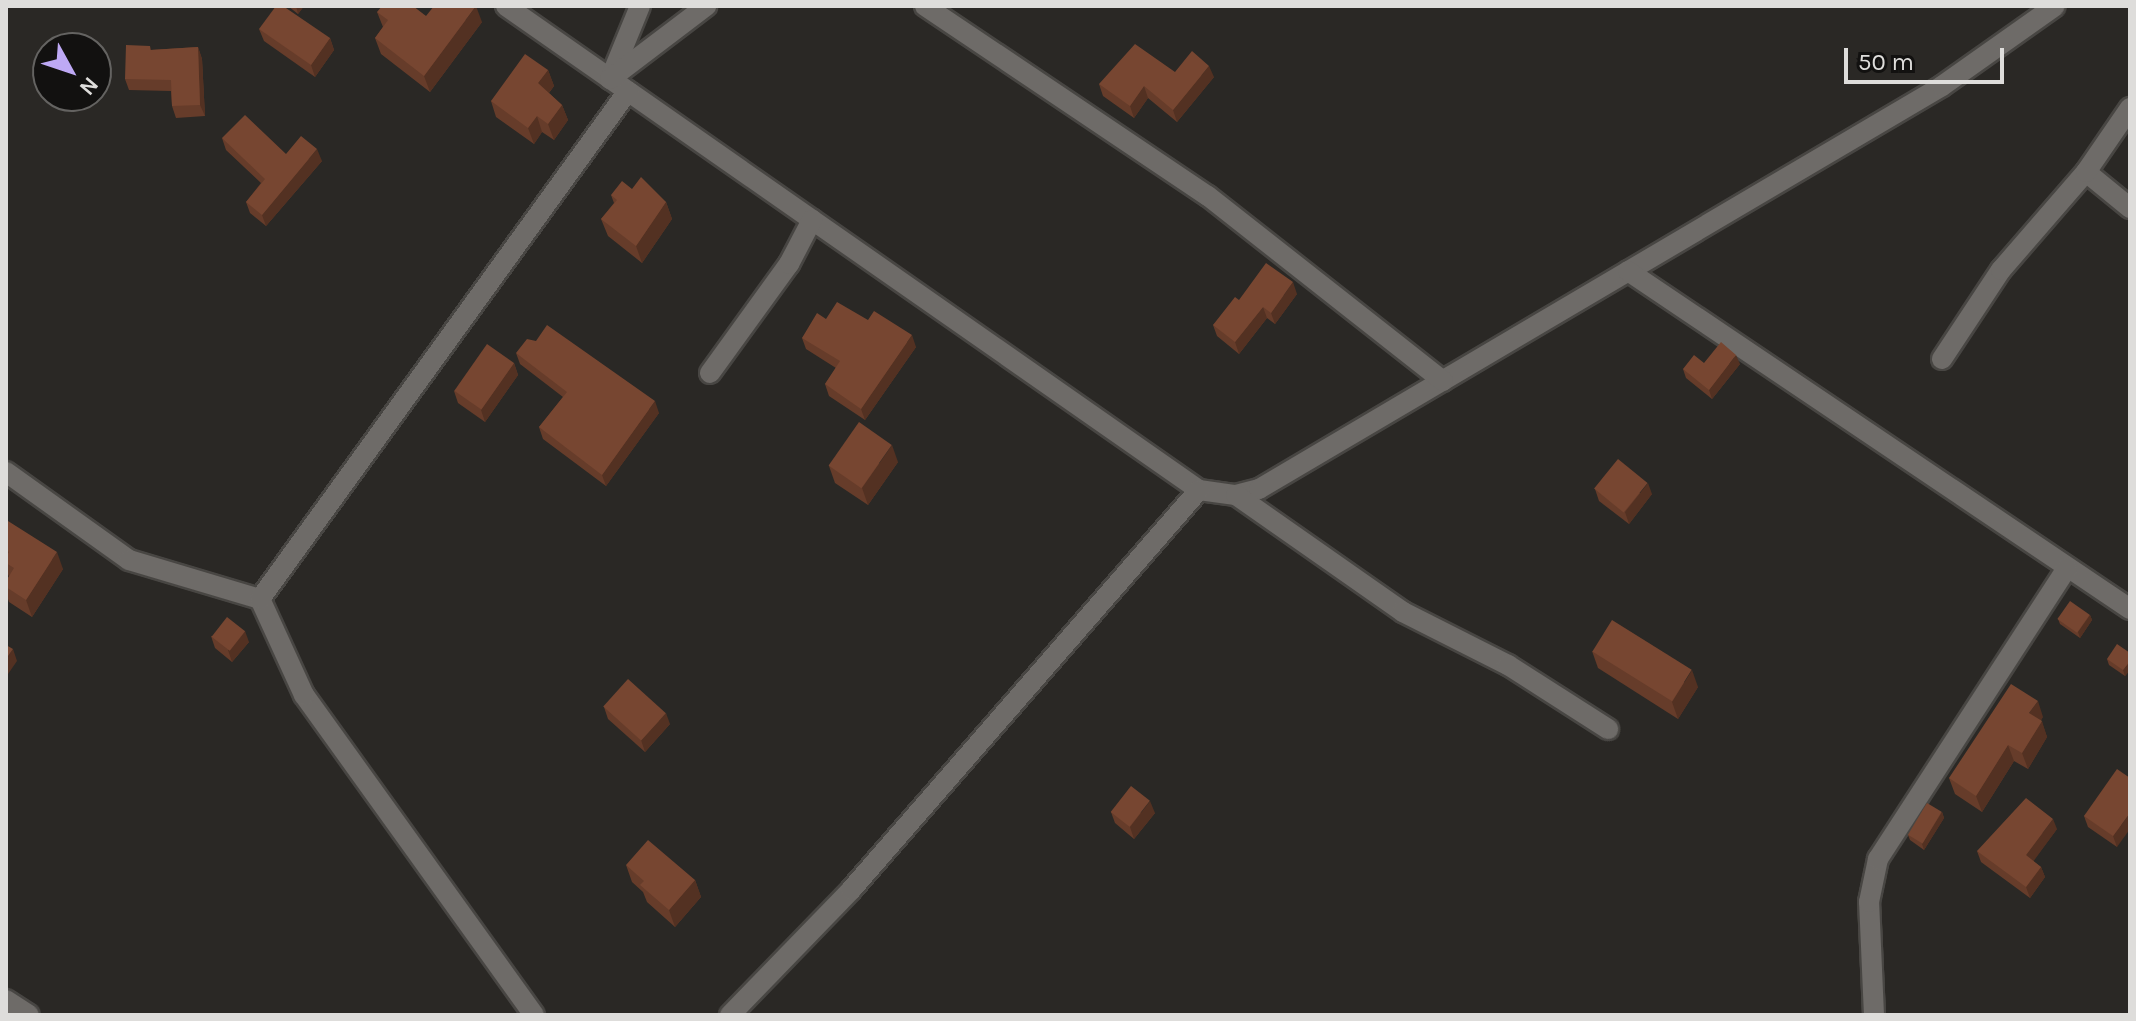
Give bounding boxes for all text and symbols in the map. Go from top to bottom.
north arrow [32,32,112,112]
scale bar [1848,32,2008,82]
text: 50 m [1858,48,1914,76]
text: N [74,72,104,101]

